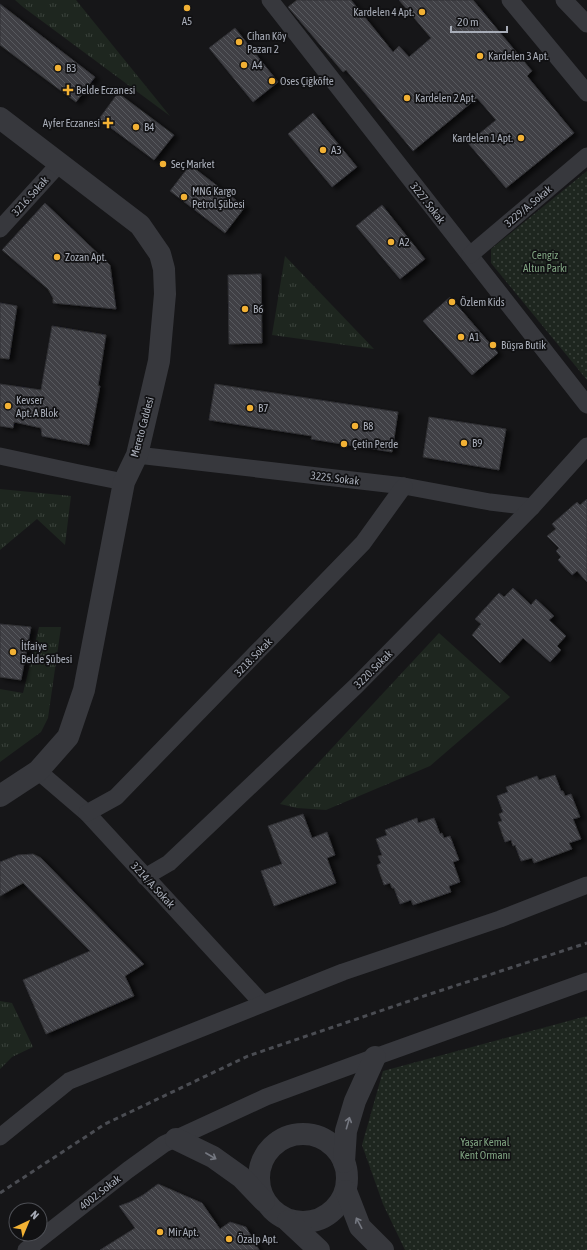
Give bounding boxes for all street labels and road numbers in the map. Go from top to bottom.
street label: 3216. Sokak [9,174,51,218]
street label: 3227. Sokak [408,180,448,226]
street label: 3229/A. Sokak [502,183,554,229]
street label: Mereto Caddesi [128,395,156,459]
street label: 3225. Sokak [310,469,360,487]
street label: 3218. Sokak [232,635,274,679]
street label: 3220. Sokak [352,647,395,690]
street label: 3214/A. Sokak [129,860,177,910]
street label: 4002. Sokak [77,1172,123,1212]

